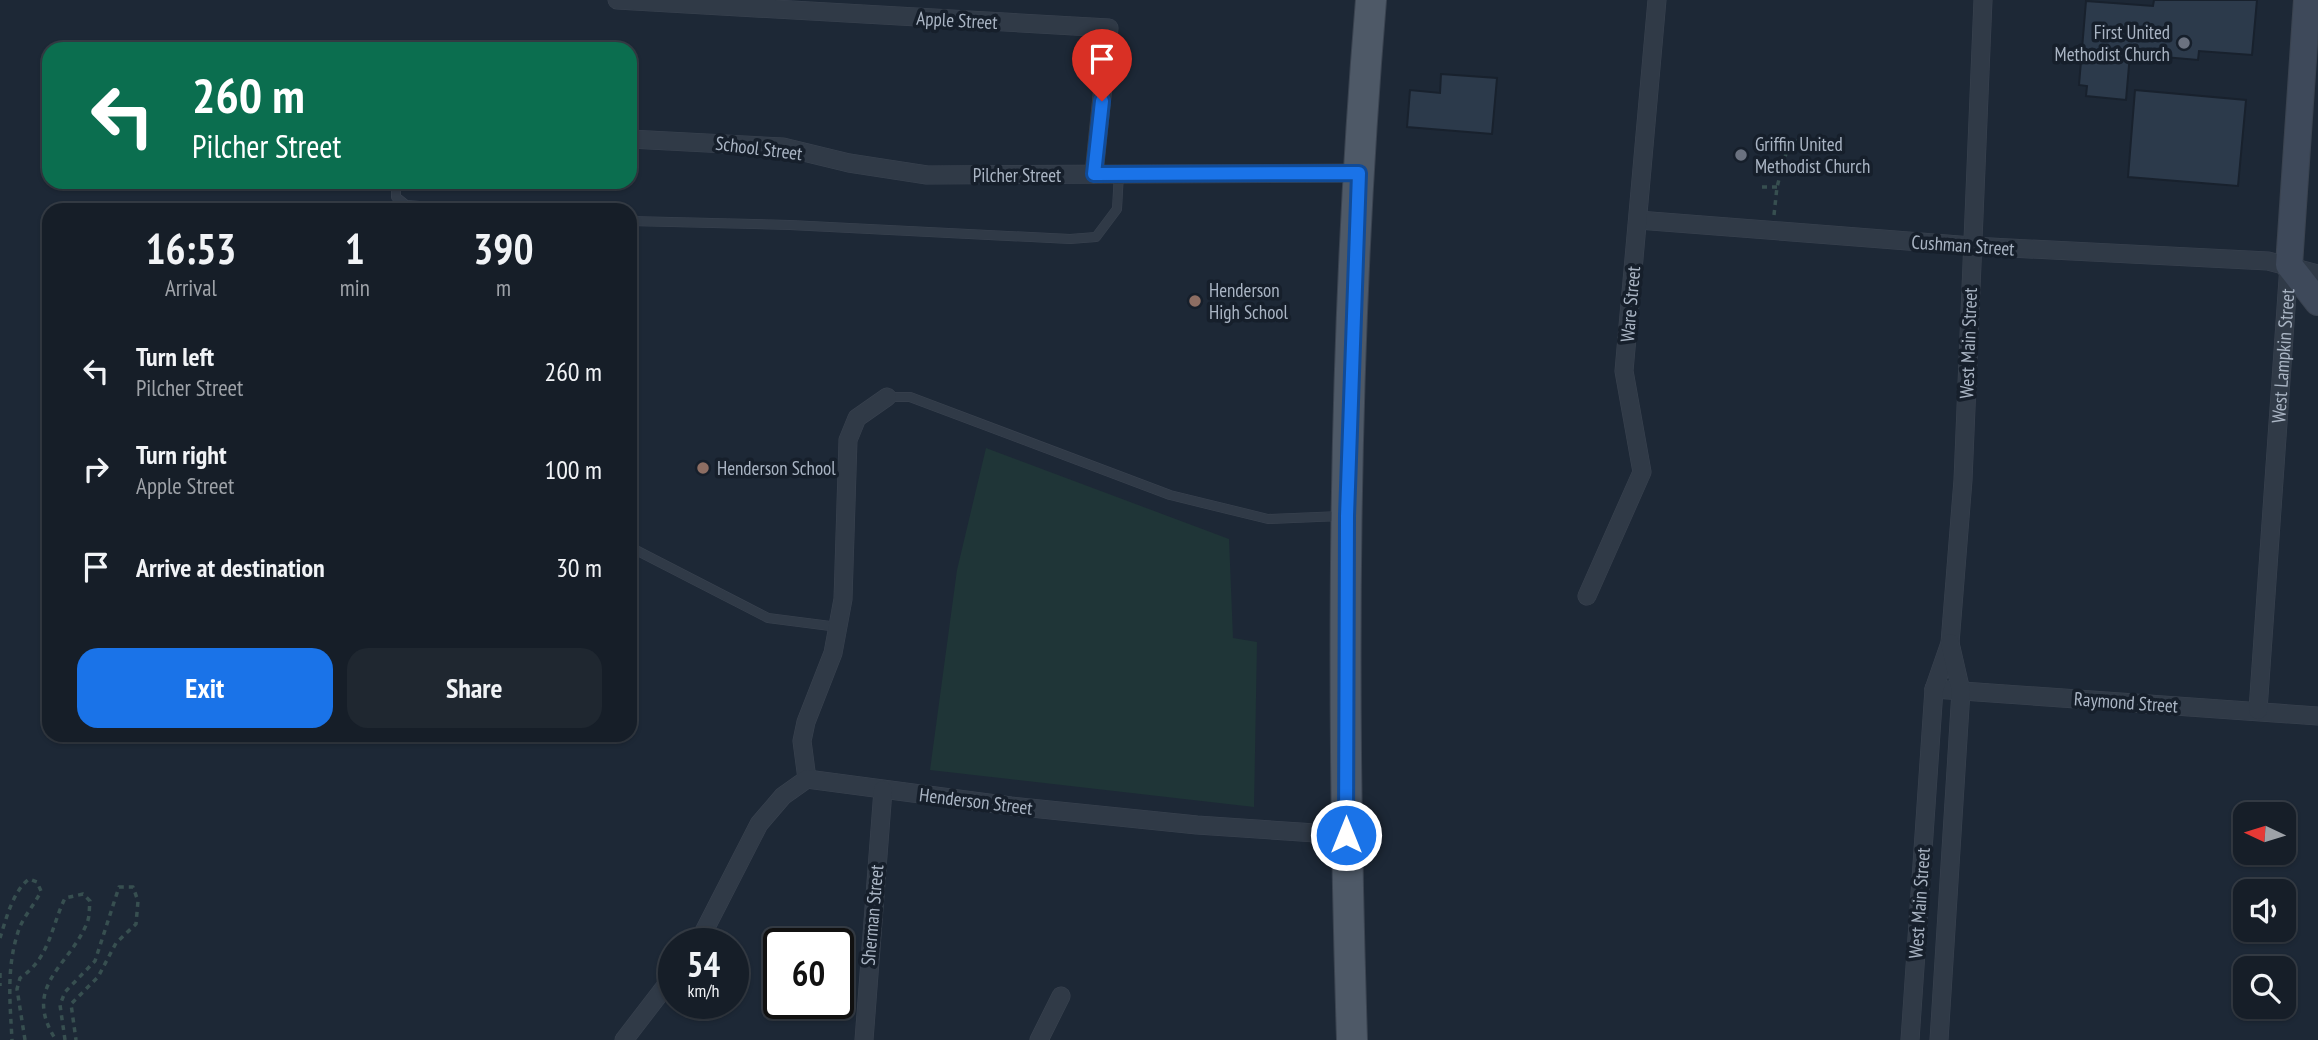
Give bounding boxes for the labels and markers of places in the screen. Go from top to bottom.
place label: First United Methodist Church [2055,20,2170,66]
pin [1072,29,1132,101]
marker: First United Methodist Church [2176,35,2192,51]
place label: Griffin United Methodist Church [1755,132,1870,178]
marker: Griffin United Methodist Church [1733,147,1749,163]
place label: Henderson High School [1209,278,1289,324]
marker: Henderson High School [1187,293,1203,309]
place label: Henderson School [717,456,836,480]
marker: Henderson School [695,460,711,476]

